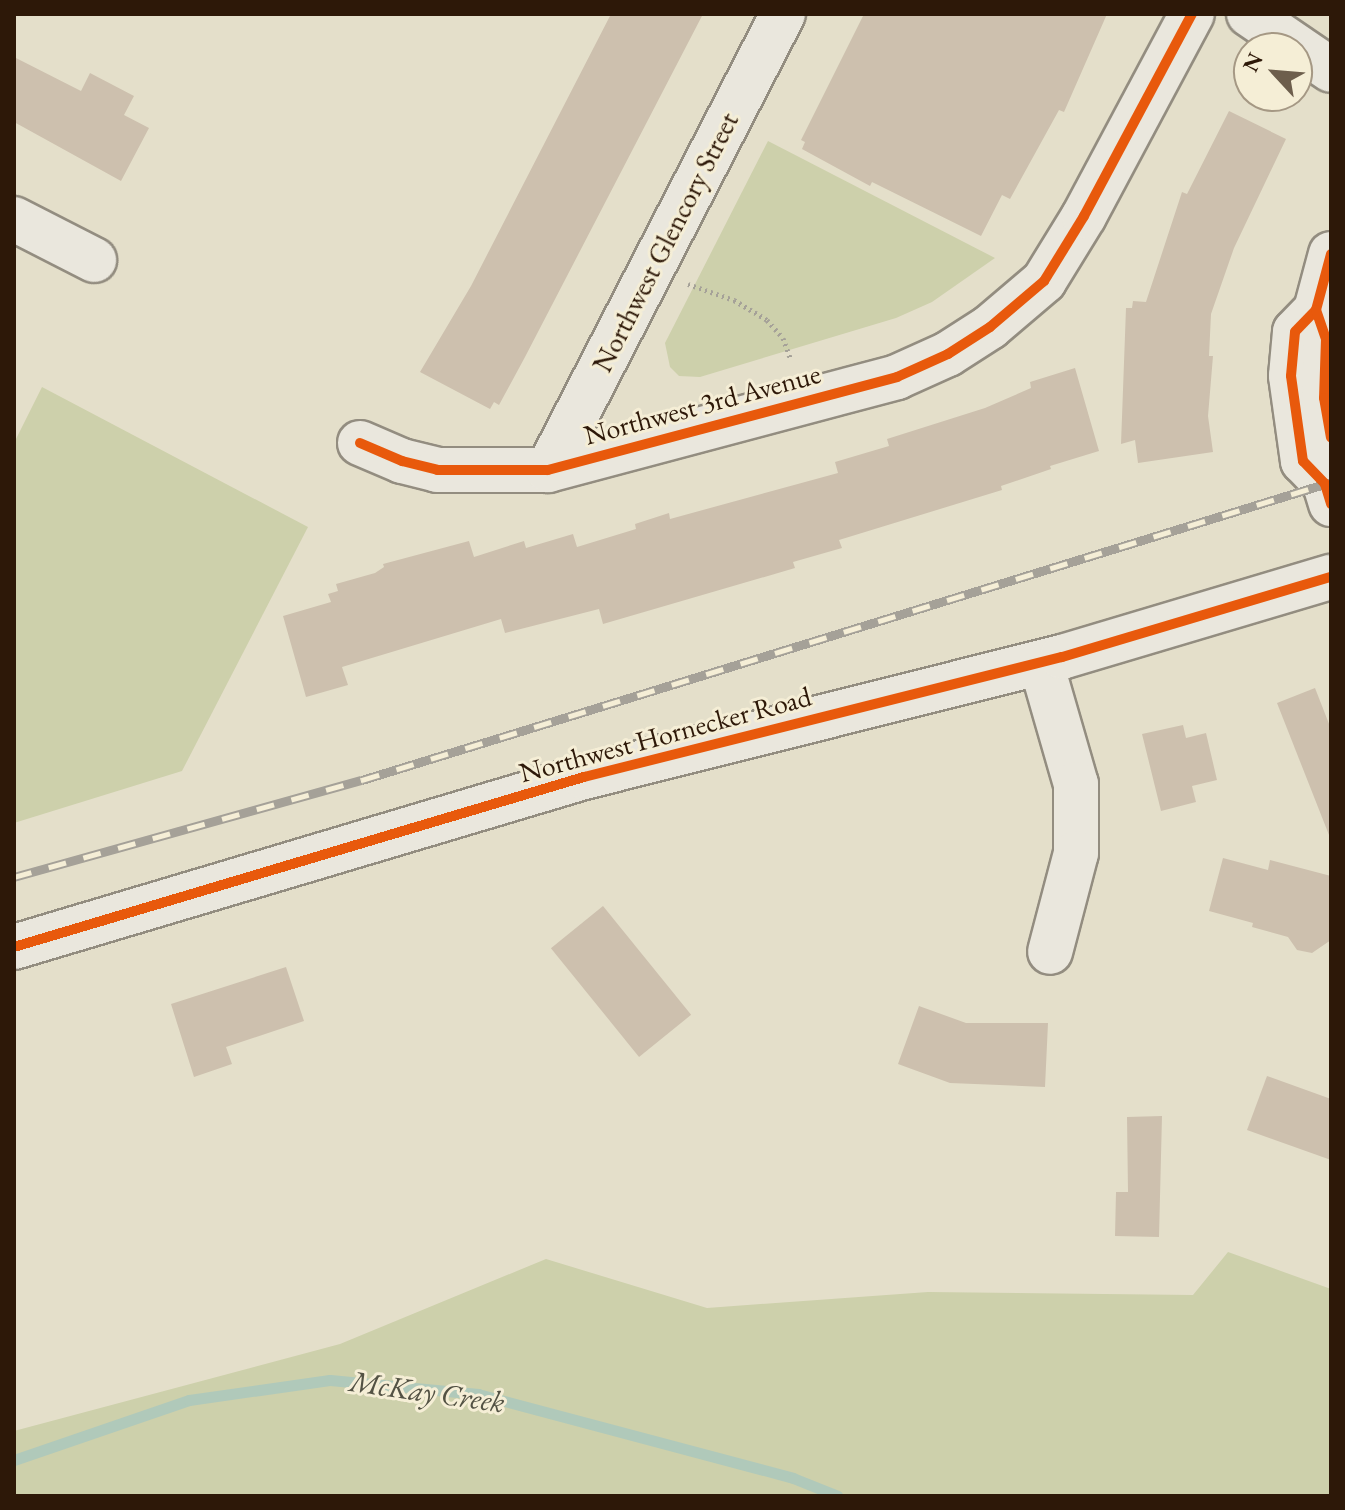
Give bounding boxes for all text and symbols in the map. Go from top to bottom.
north arrow [1233,32,1313,112]
text: N [1236,48,1270,76]
street label: Northwest Glencory Street [585,107,745,377]
street label: Northwest 3rd Avenue [580,356,824,452]
street label: Northwest Hornecker Road [515,679,815,789]
water label: McKay Creek [347,1363,507,1421]

